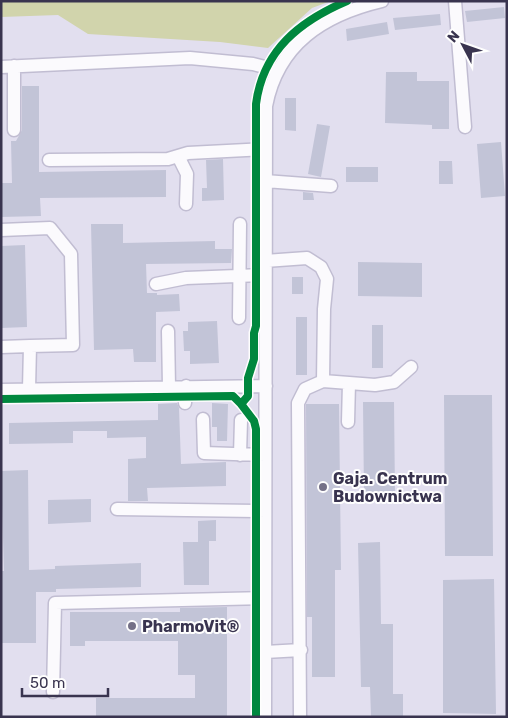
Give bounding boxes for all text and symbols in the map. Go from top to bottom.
north arrow [438,20,488,70]
text: N [444,27,463,46]
place label: Gaja. Centrum Budownictwa [333,469,447,506]
marker: Gaja. Centrum Budownictwa [317,481,329,493]
place label: PharmoVit® [142,617,239,636]
marker: PharmoVit® [126,620,138,632]
scale bar [22,666,109,698]
text: 50 m [30,674,65,692]

